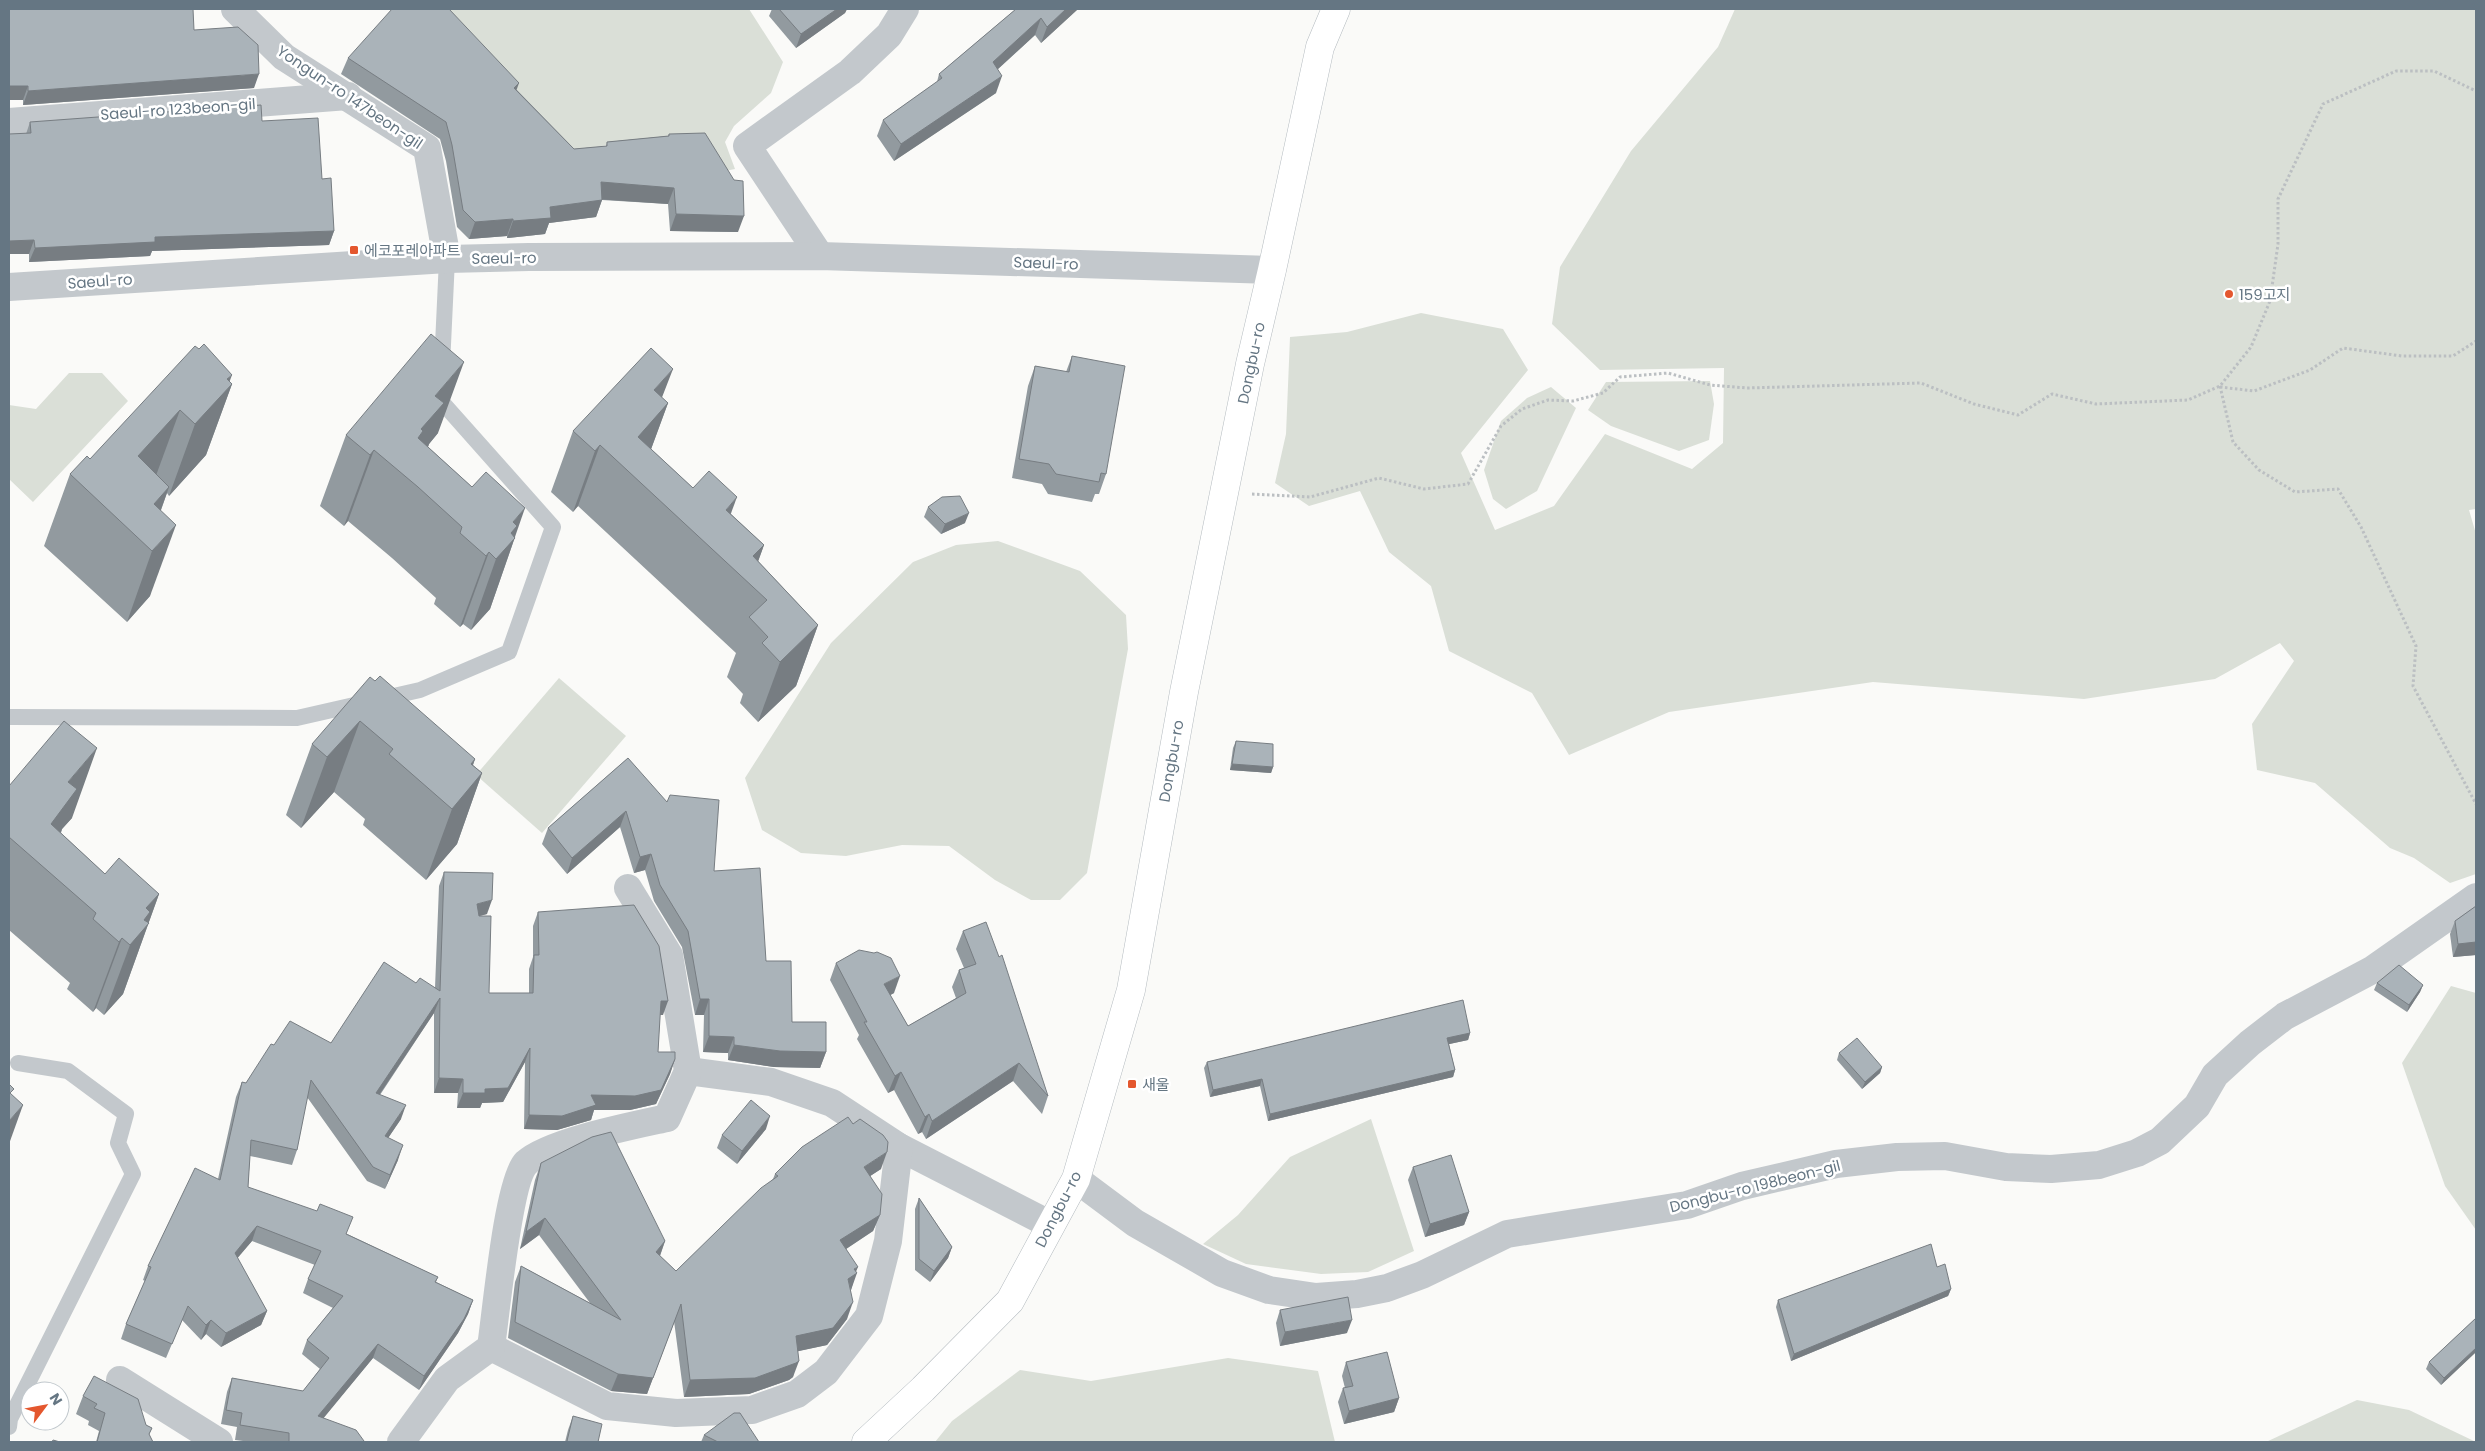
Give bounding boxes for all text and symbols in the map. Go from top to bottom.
street label: Yongun-ro 147beon-gil [273,40,427,154]
street label: Saeul-ro 123beon-gil [100,93,256,125]
place label: 에코포레아파트 [364,240,461,261]
marker: 에코포레아파트 [348,244,360,256]
street label: Saeul-ro [471,247,537,269]
street label: Saeul-ro [1013,251,1079,275]
street label: Saeul-ro [67,268,133,294]
place label: 159고지 [2239,284,2290,305]
marker: 159고지 [2223,288,2235,300]
street label: Dongbu-ro [1232,320,1270,406]
street label: Dongbu-ro [1153,718,1189,804]
place label: 새울 [1142,1074,1170,1095]
marker: 새울 [1126,1078,1138,1090]
street label: Dongbu-ro 198beon-gil [1667,1155,1843,1217]
street label: Dongbu-ro [1030,1167,1086,1251]
north arrow [20,1381,70,1431]
text: N [45,1389,67,1409]

